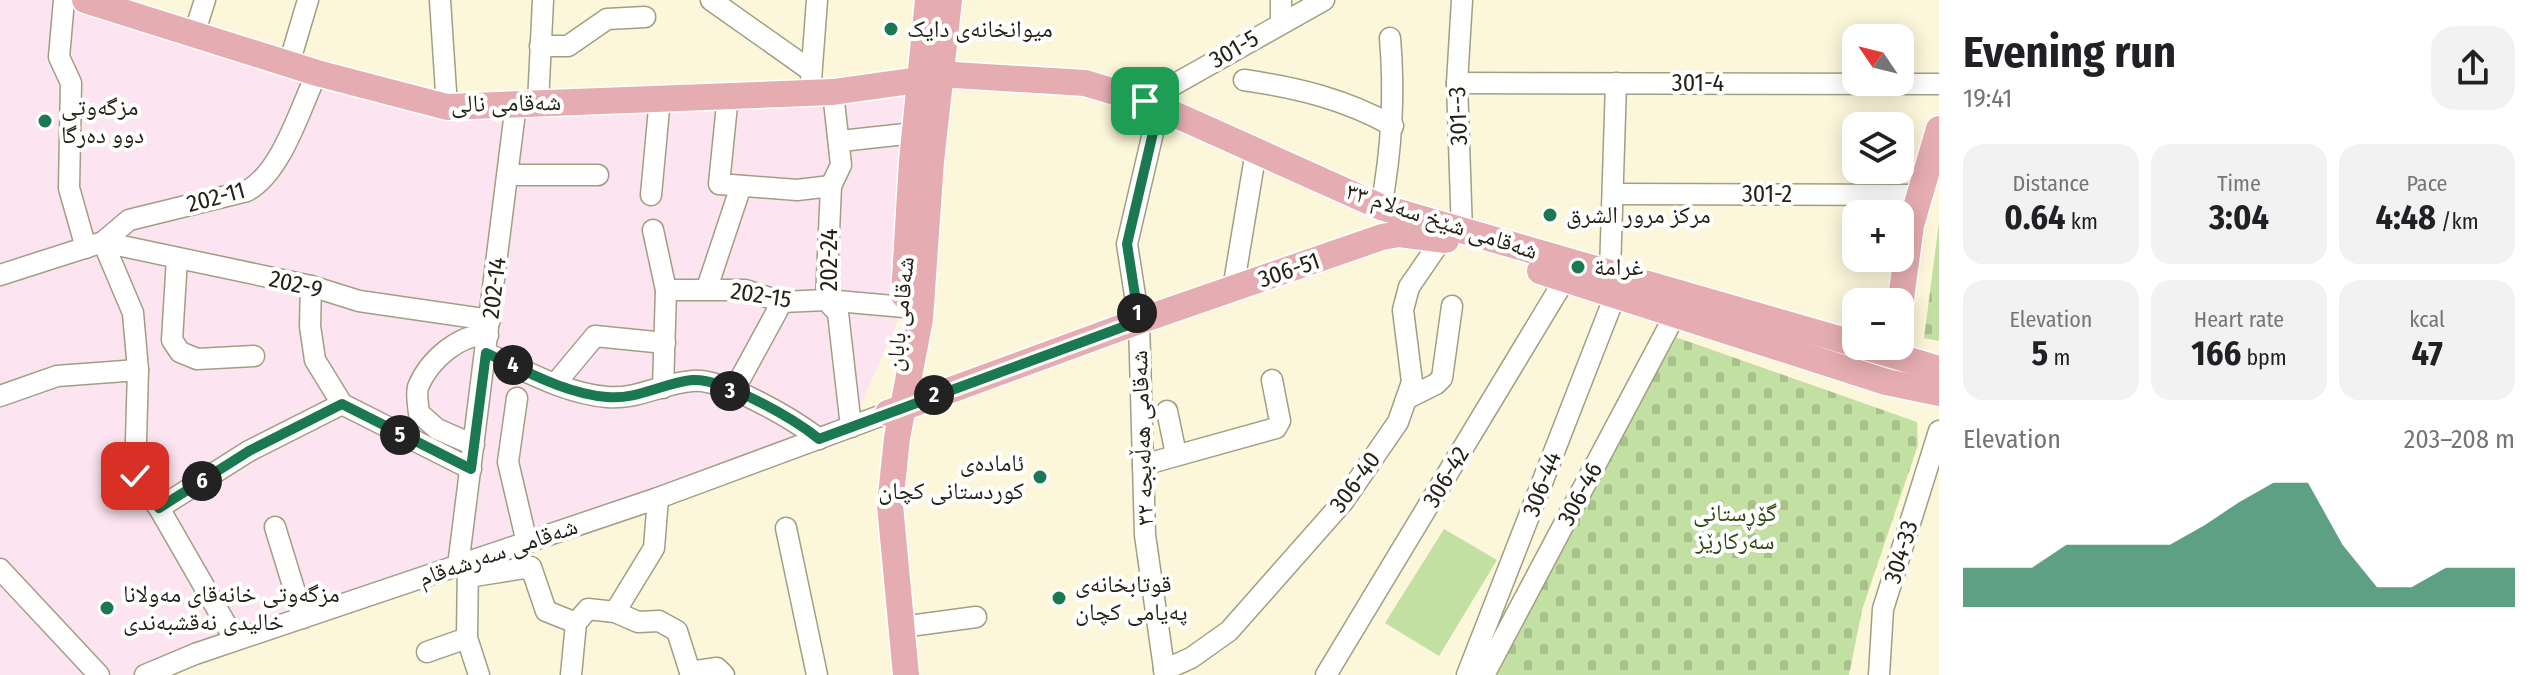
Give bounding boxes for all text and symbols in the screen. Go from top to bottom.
place label: میوانخانەی دایک [907,15,1053,43]
marker: میوانخانەی دایک [882,20,900,38]
street label: 301-5 [1205,24,1263,74]
north arrow [1842,24,1914,96]
map controls [1842,24,1914,360]
text: Evening run [1963,26,2176,79]
button: share [2431,26,2515,110]
pin [1111,67,1179,135]
street label: 301-4 [1672,69,1724,97]
icon: arrive [1123,79,1167,123]
text: 19:41 [1963,83,2012,114]
street label: 301--3 [1443,86,1473,146]
street label: شەقامی نالی [451,88,561,118]
place label: مزگەوتی دوو دەرگا [61,93,144,149]
marker: مزگەوتی دوو دەرگا [36,112,54,130]
button: layers [1842,112,1914,184]
text: Distance [2012,170,2090,197]
text: Time [2217,170,2261,197]
text: Pace [2406,170,2448,197]
street label: 202-11 [184,176,248,218]
street label: شەقامی شێخ سەلام ٣٣ [1342,177,1541,267]
street label: 301-2 [1742,180,1792,208]
text: 0.64 [2004,197,2065,238]
text: 3:04 [2209,197,2269,238]
text: 4:48 [2375,197,2436,238]
button: + [1842,200,1914,272]
place label: مرکز مرور الشرق [1566,201,1711,229]
marker: مرکز مرور الشرق [1541,206,1559,224]
text: km [2065,208,2098,235]
text: /km [2436,208,2479,235]
street label: 202-24 [815,229,843,291]
street label: 306-51 [1255,246,1323,294]
place label: غرامة [1594,253,1643,281]
street label: شەقامی بابان [880,255,920,373]
street label: 202-14 [476,256,512,320]
marker: غرامة [1569,258,1587,276]
street label: 202-9 [267,264,325,304]
street label: 202-15 [729,276,793,314]
button: − [1842,288,1914,360]
pin: 1 [1117,293,1157,333]
text: 1 [1132,299,1142,326]
text: Elevation [2010,306,2092,333]
text: Heart rate [2194,306,2284,333]
text: kcal [2409,306,2445,333]
text: 5 [2032,333,2048,374]
text: 166 [2191,333,2241,374]
text: 47 [2411,333,2443,374]
text: m [2048,344,2070,371]
text: bpm [2241,344,2287,371]
pin: 4 [493,345,533,385]
street label: شەقامی هەڵەبجە ٣٢ [1125,350,1159,526]
text: 4 [507,351,519,378]
pin: 3 [710,371,750,411]
pin: 2 [914,375,954,415]
text: 3 [725,377,735,404]
text: 2 [929,381,939,408]
pin: 5 [380,415,420,455]
text: 5 [395,421,405,448]
text: Elevation [1963,424,2061,455]
text: 203–208 m [2404,424,2515,455]
pin [101,442,169,510]
street label: 306-42 [1417,442,1475,512]
street label: 306-40 [1324,446,1386,518]
street label: 306-44 [1517,448,1567,520]
place label: ئامادەی کوردستانی کچان [878,449,1024,505]
icon: check [113,454,157,498]
street label: 306-46 [1552,458,1608,530]
pin: 6 [182,461,222,501]
text: 6 [196,467,208,494]
marker: ئامادەی کوردستانی کچان [1031,468,1049,486]
park label: گۆڕستانی سەرکارێز [1693,499,1777,555]
street label: شەقامی سەرشەقام [415,512,582,594]
street label: 304-33 [1878,517,1924,587]
place label: قوتابخانەی پەیامی کچان [1075,570,1188,626]
place label: مزگەوتی خانەقای مەولانا خالیدی نەقشبەندی [123,580,340,636]
marker: قوتابخانەی پەیامی کچان [1050,589,1068,607]
marker: مزگەوتی خانەقای مەولانا خالیدی نەقشبەندی [98,599,116,617]

